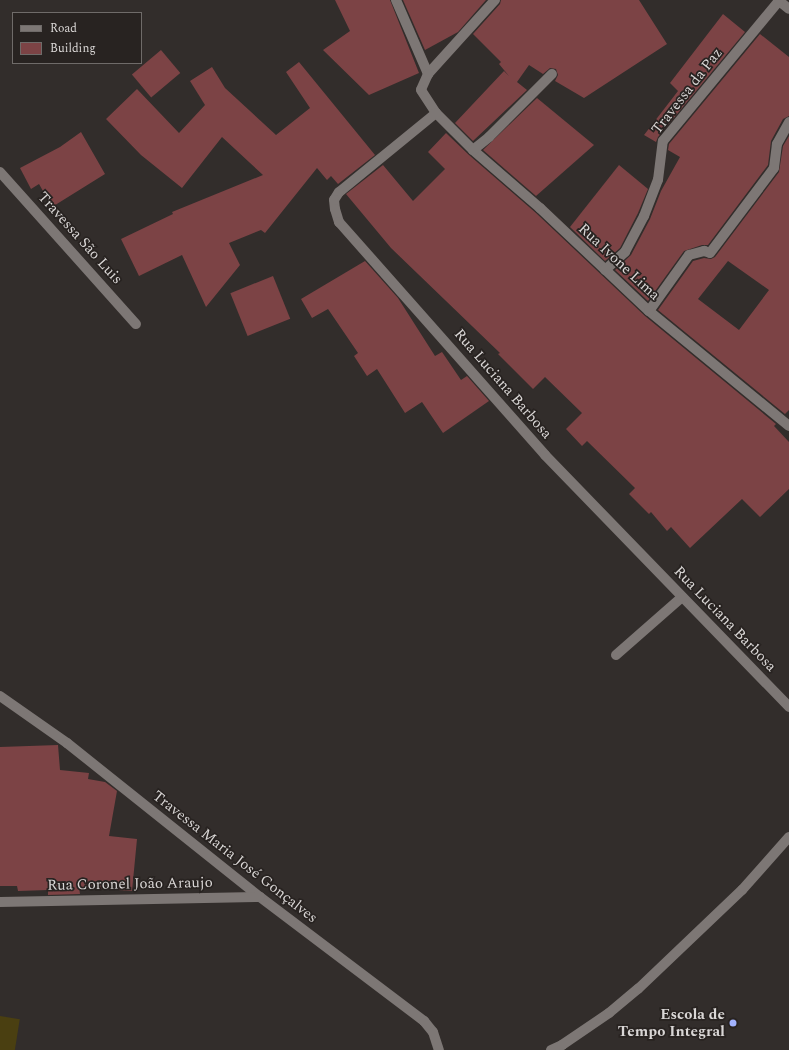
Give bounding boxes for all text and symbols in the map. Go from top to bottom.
legend [12,12,142,64]
text: Road [50,19,77,38]
text: Building [50,39,96,58]
street label: Travessa da Paz [648,44,726,138]
street label: Travessa São Luis [34,188,126,288]
street label: Rua Ivone Lima [575,220,663,304]
street label: Rua Luciana Barbosa [450,325,556,443]
street label: Rua Luciana Barbosa [670,562,780,676]
street label: Travessa Maria José Gonçalves [149,787,321,927]
street label: Rua Coronel João Araujo [47,874,213,894]
place label: Escola de Tempo Integral [618,1005,725,1040]
marker: Escola de Tempo Integral [728,1018,738,1028]

